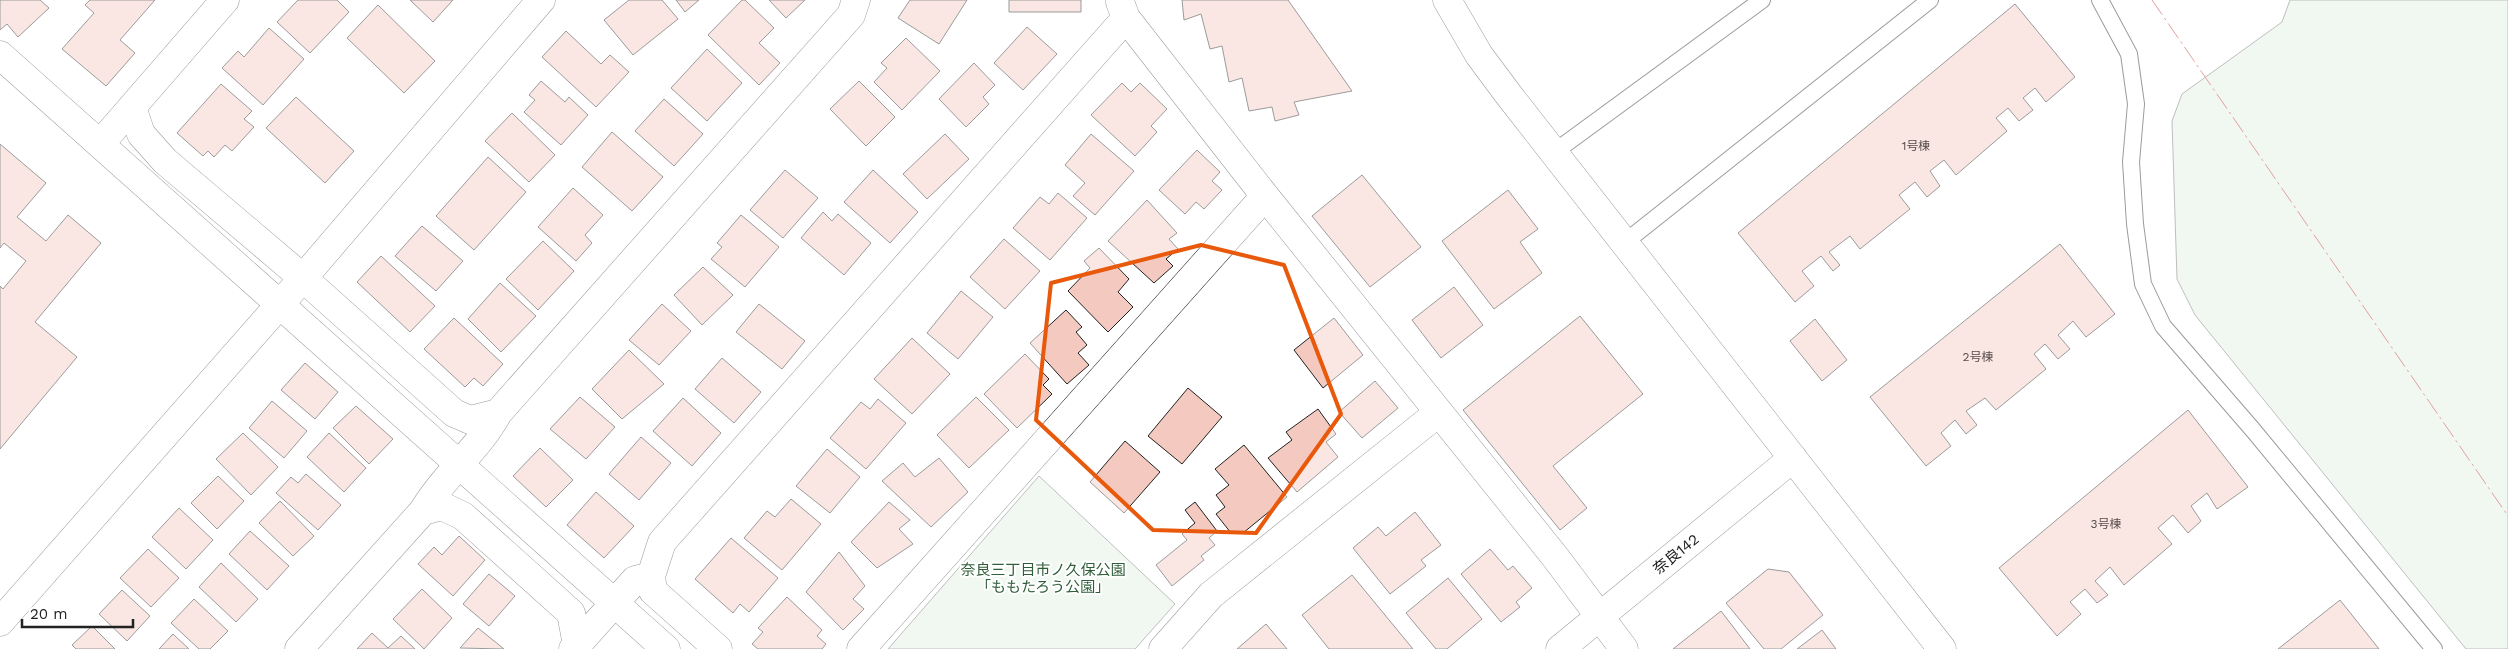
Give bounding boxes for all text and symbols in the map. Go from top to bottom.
house number: 1号棟 [1902,139,1930,153]
house number: 2号棟 [1963,350,1994,364]
house number: 3号棟 [2091,517,2122,531]
street label: 奈良142 [1649,530,1703,578]
park label: 奈良三丁目市ノ久保公園 「ももたろう公園」 [960,561,1126,596]
scale bar [22,596,134,628]
text: 20 m [30,605,68,623]

